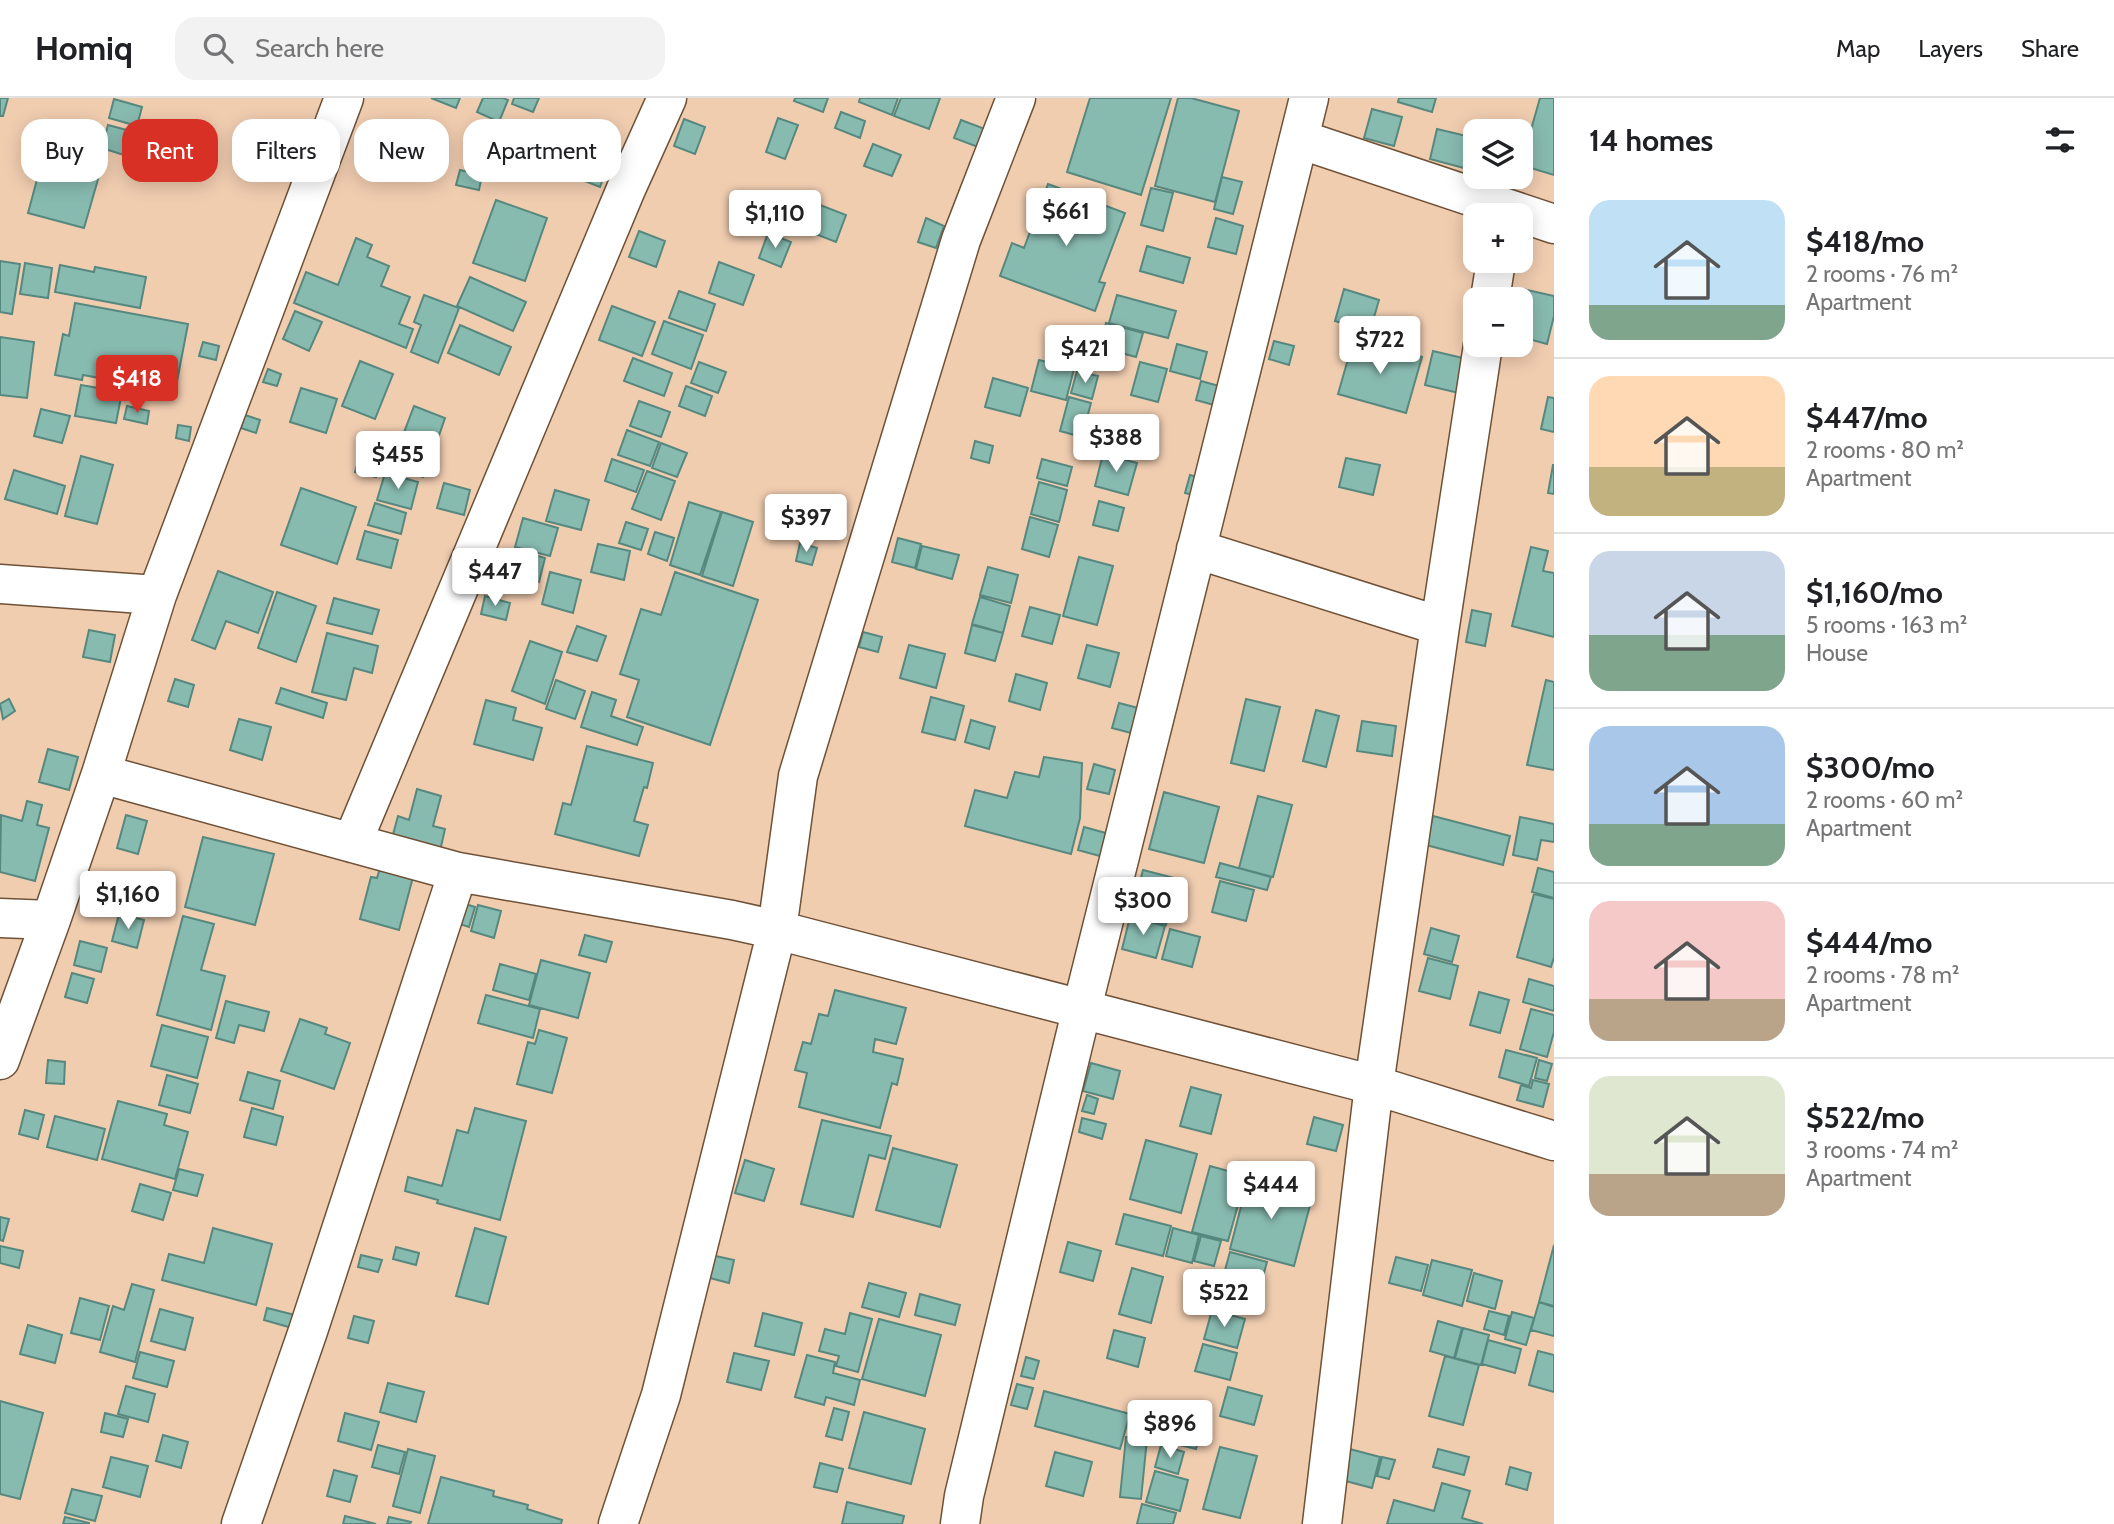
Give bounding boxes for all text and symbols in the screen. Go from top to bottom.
search box [175,17,665,80]
text: Homiq [35,28,133,68]
icon: search [199,29,237,67]
text: Search here [255,32,384,64]
text: Map [1836,34,1880,63]
text: Layers [1918,34,1983,63]
text: Share [2021,34,2079,63]
chip: Buy [21,119,108,182]
chip: Rent [122,119,218,182]
chip: Filters [232,119,340,182]
chip: New [354,119,449,182]
chip: Apartment [463,119,621,182]
map controls [1463,119,1533,357]
button: layers [1463,119,1533,189]
icon: filters [2041,121,2079,159]
text: 14 homes [1589,122,1713,159]
pin: $661 [1025,188,1107,248]
pin: $1,110 [718,190,832,250]
text: $661 [1042,197,1090,225]
text: $1,110 [745,199,805,227]
button: + [1463,203,1533,273]
text: $418/mo [1806,223,1924,260]
icon: home [1645,228,1729,312]
text: 2 rooms · 76 m² [1806,260,1958,288]
button: − [1463,287,1533,357]
text: Apartment [1806,288,1911,316]
pin: $722 [1339,316,1421,376]
text: $722 [1355,325,1405,353]
pin: $421 [1044,326,1126,385]
text: $421 [1061,334,1109,362]
pin: $418 [96,356,178,415]
text: $418 [112,364,162,392]
text: $447/mo [1806,399,1928,436]
icon: home [1645,404,1729,488]
pin: $388 [1075,414,1157,474]
text: $388 [1089,423,1143,451]
pin: $455 [357,432,439,491]
text: 2 rooms · 80 m² [1806,436,1964,464]
text: $455 [372,440,424,468]
text: Apartment [1806,464,1911,492]
pin: $397 [765,494,847,554]
text: $397 [781,503,831,531]
pin: $447 [454,548,536,608]
text: $447 [468,557,522,585]
text: $1,160/mo [1806,574,1943,611]
icon: home [1645,579,1729,663]
text: 5 rooms · 163 m² [1806,611,1967,639]
text: House [1806,639,1868,667]
text: $300/mo [1806,749,1935,786]
icon: home [1645,754,1729,838]
text: 2 rooms · 60 m² [1806,786,1963,814]
text: Apartment [1806,814,1911,842]
pin: $1,160 [71,872,185,931]
pin: $300 [1102,878,1184,937]
text: $1,160 [96,880,160,908]
text: $300 [1114,886,1172,914]
text: $444/mo [1806,924,1932,961]
icon: home [1645,929,1729,1013]
text: 2 rooms · 78 m² [1806,961,1960,989]
text: Apartment [1806,989,1911,1017]
text: $522/mo [1806,1099,1924,1136]
icon: home [1645,1104,1729,1188]
text: 3 rooms · 74 m² [1806,1136,1958,1164]
pin: $444 [1230,1162,1312,1221]
text: Apartment [1806,1164,1911,1192]
text: $444 [1243,1170,1299,1198]
pin: $522 [1183,1270,1265,1329]
text: $522 [1199,1278,1249,1306]
pin: $896 [1129,1400,1211,1460]
text: $896 [1143,1409,1197,1437]

